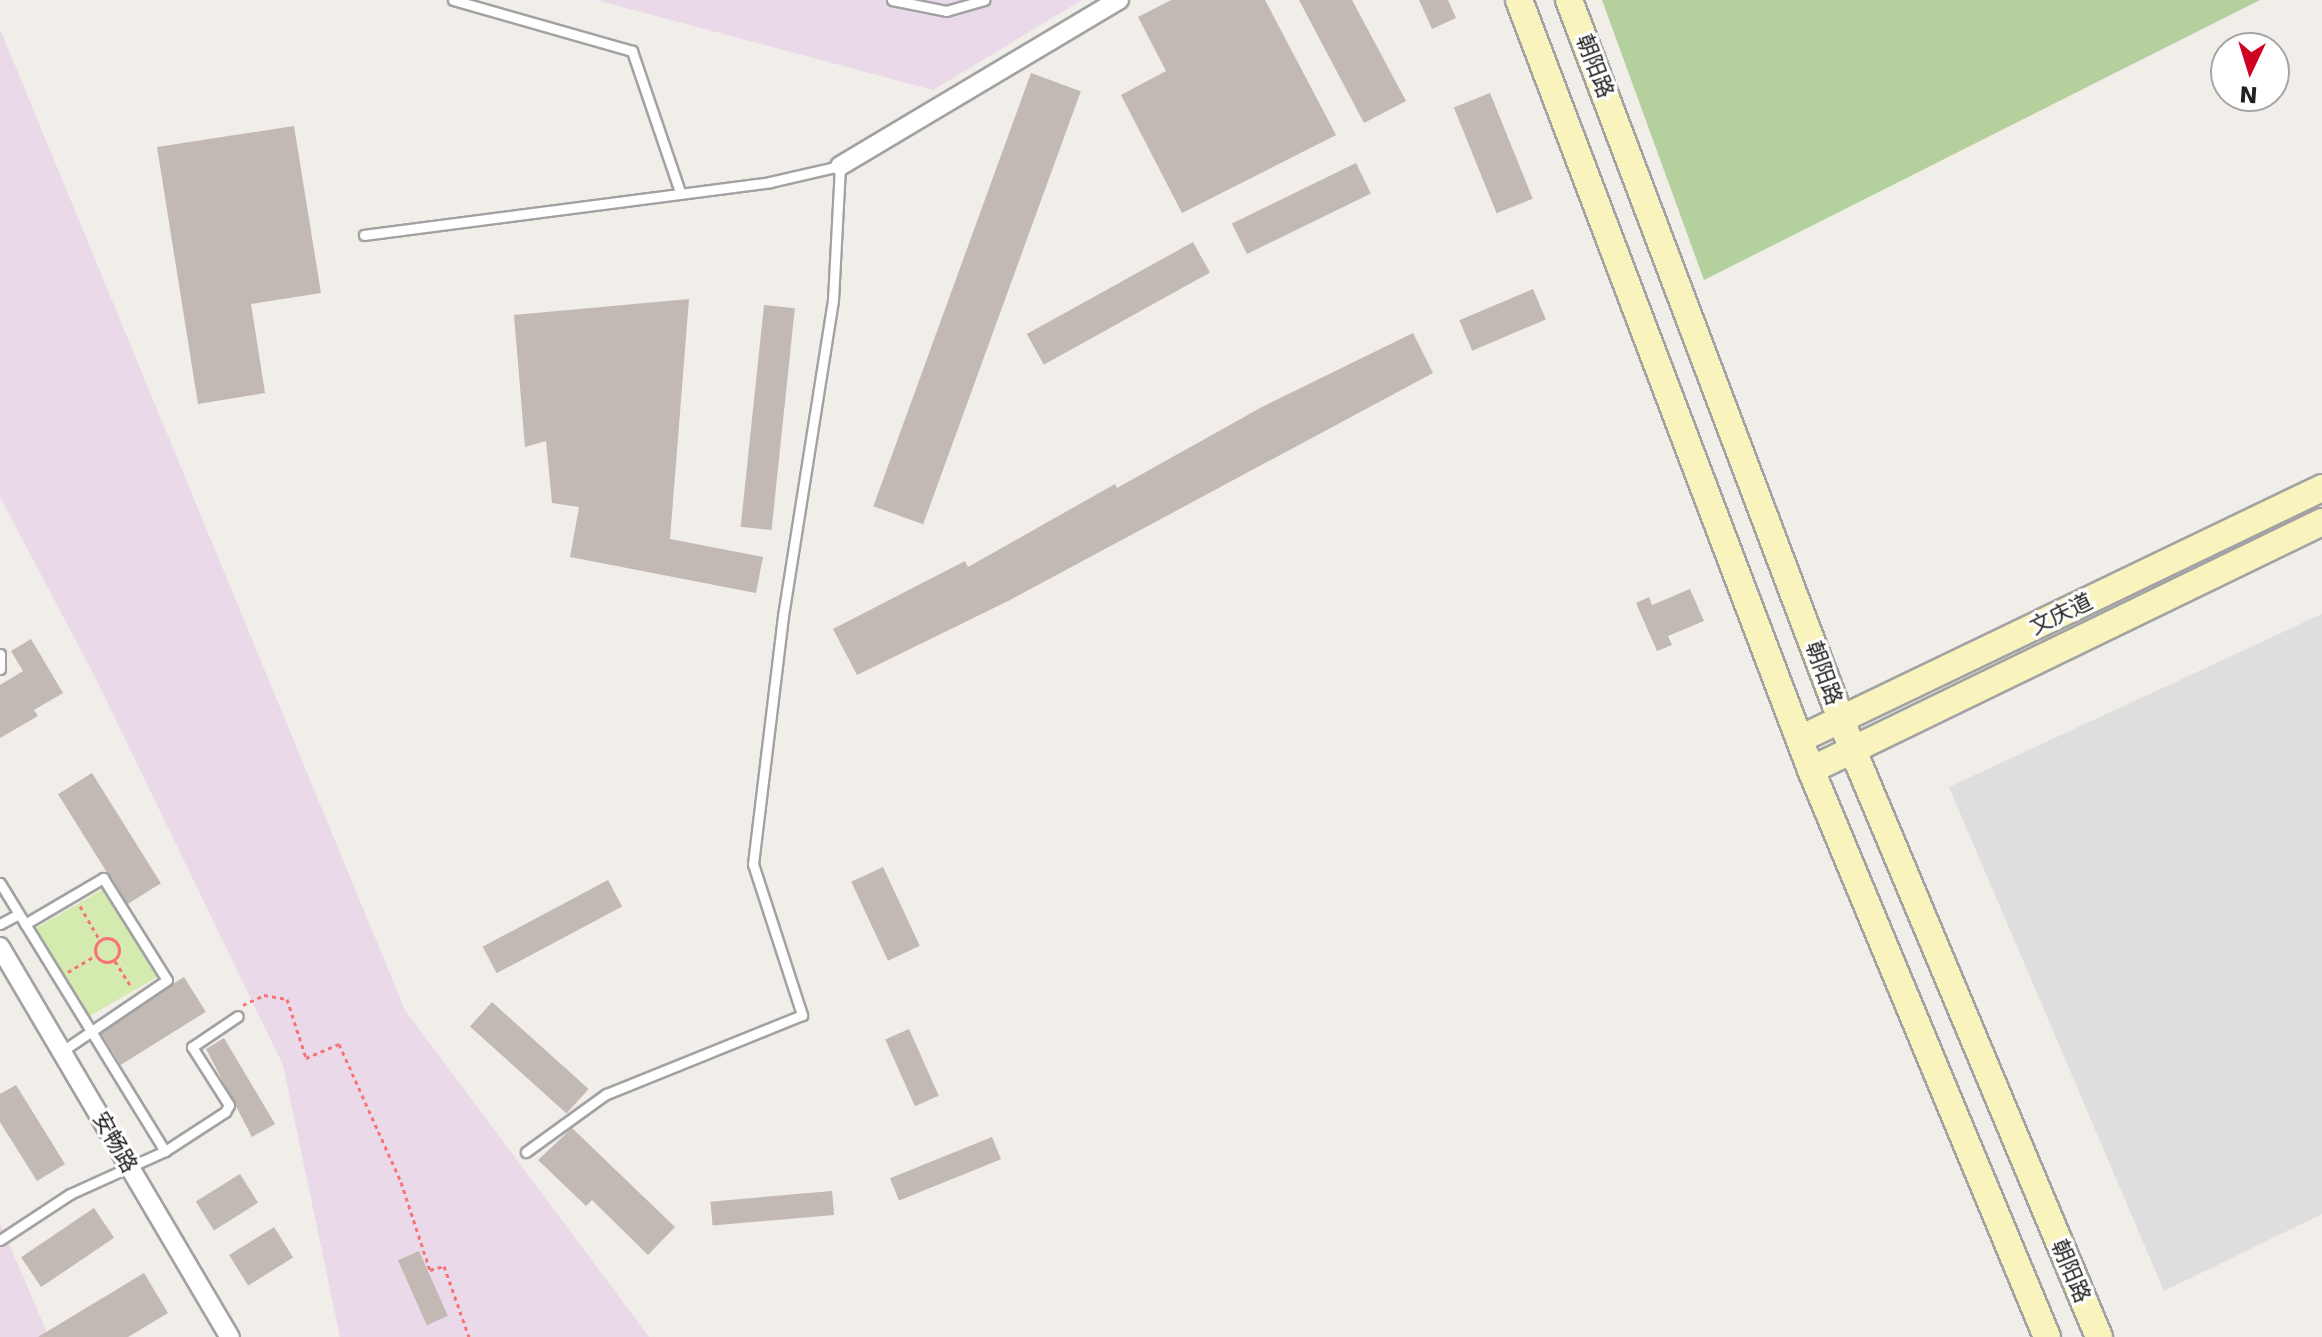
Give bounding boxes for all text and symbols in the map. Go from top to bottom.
street label: 朝阳路 [1571,30,1619,102]
north arrow [2210,32,2290,112]
text: N [2238,81,2258,108]
street label: 文庆道 [2026,588,2096,640]
street label: 朝阳路 [1800,637,1848,709]
street label: 安畅路 [87,1107,143,1177]
street label: 朝阳路 [2046,1235,2096,1307]

